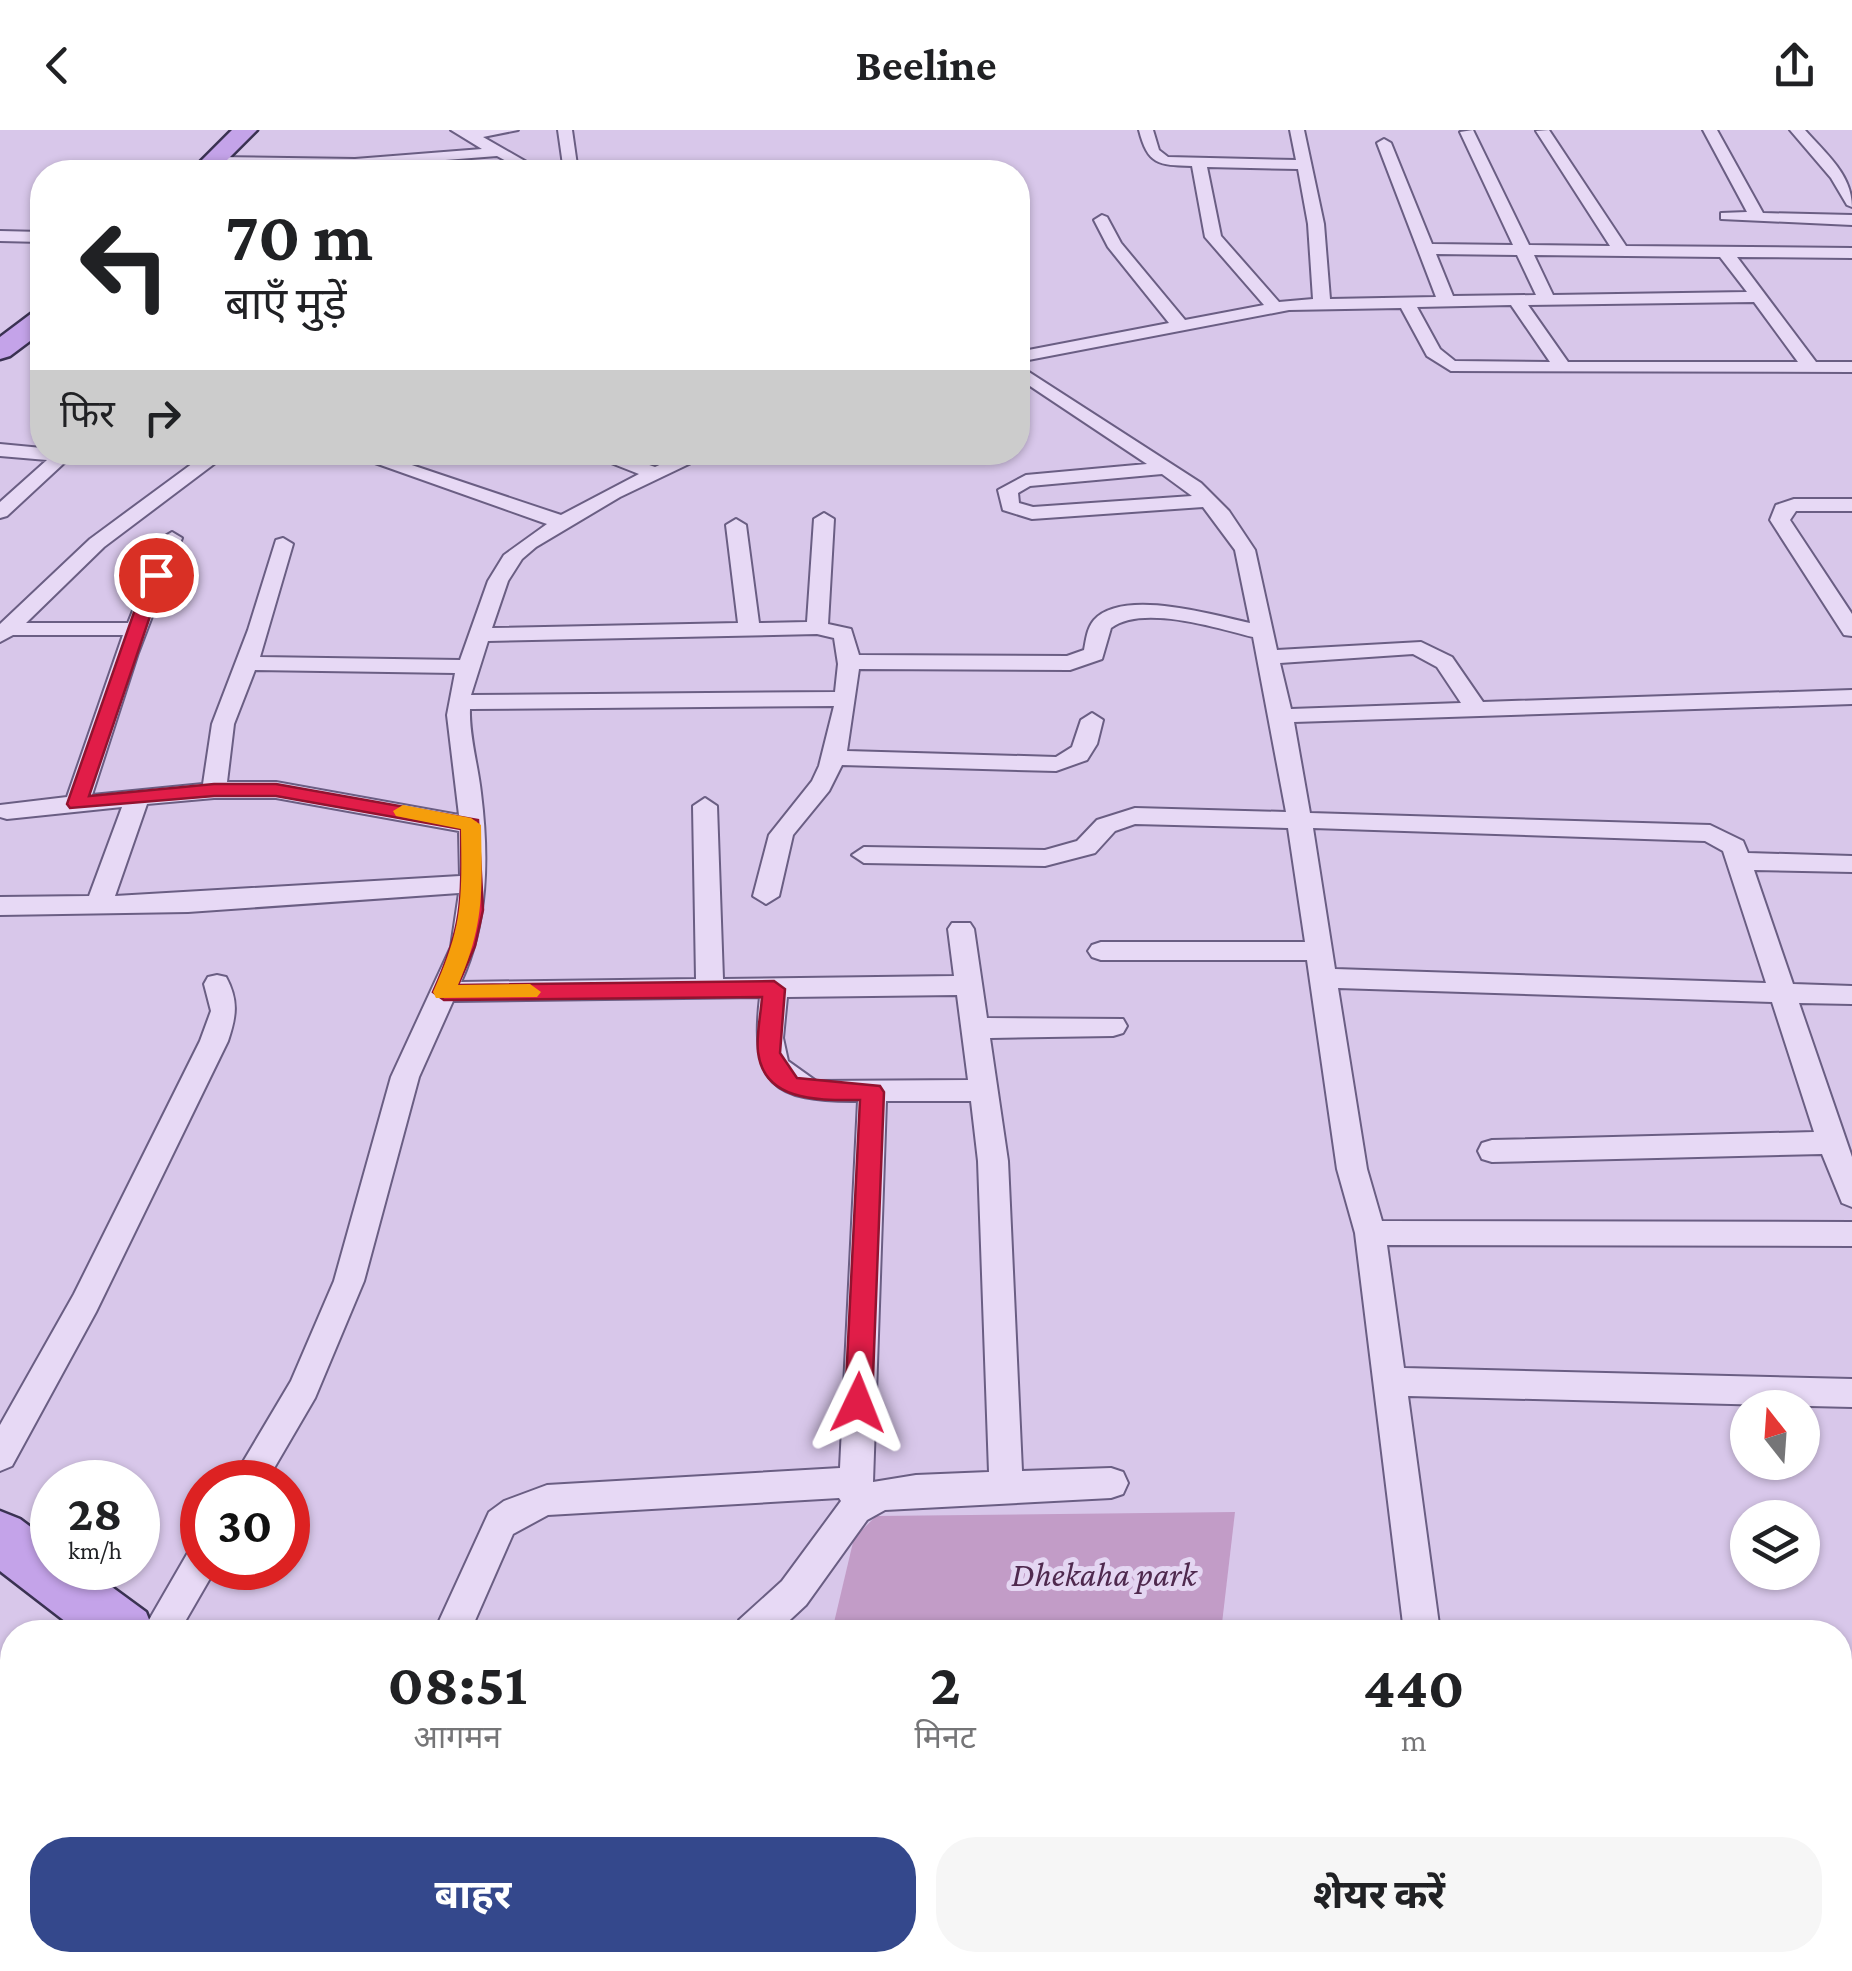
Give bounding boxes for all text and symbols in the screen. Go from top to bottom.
icon: back [30,38,85,93]
icon: share [1767,38,1822,93]
text: Beeline [855,40,997,90]
text: 70 m [225,197,373,275]
icon: left [60,200,190,330]
text: बाएँ मुड़ें [225,279,347,329]
icon: right [135,390,190,445]
text: फिर [60,393,115,435]
pin [114,533,199,618]
icon: arrive [129,548,184,603]
position arrow [806,1351,910,1455]
north arrow [1730,1390,1820,1480]
map controls [1730,1390,1820,1590]
speed limit sign: 30 [180,1460,310,1590]
text: 28 [68,1485,122,1541]
button: layers [1730,1500,1820,1590]
text: km/h [68,1537,122,1564]
park label: Dhekaha park [1011,1555,1198,1594]
text: 08:51 [387,1650,527,1717]
text: 2 [930,1650,961,1717]
text: 440 [1363,1653,1465,1720]
text: आगमन [413,1719,501,1755]
text: मिनट [915,1719,976,1755]
text: m [1401,1722,1427,1758]
button: बाहर [30,1837,916,1952]
button: शेयर करें [936,1837,1822,1952]

